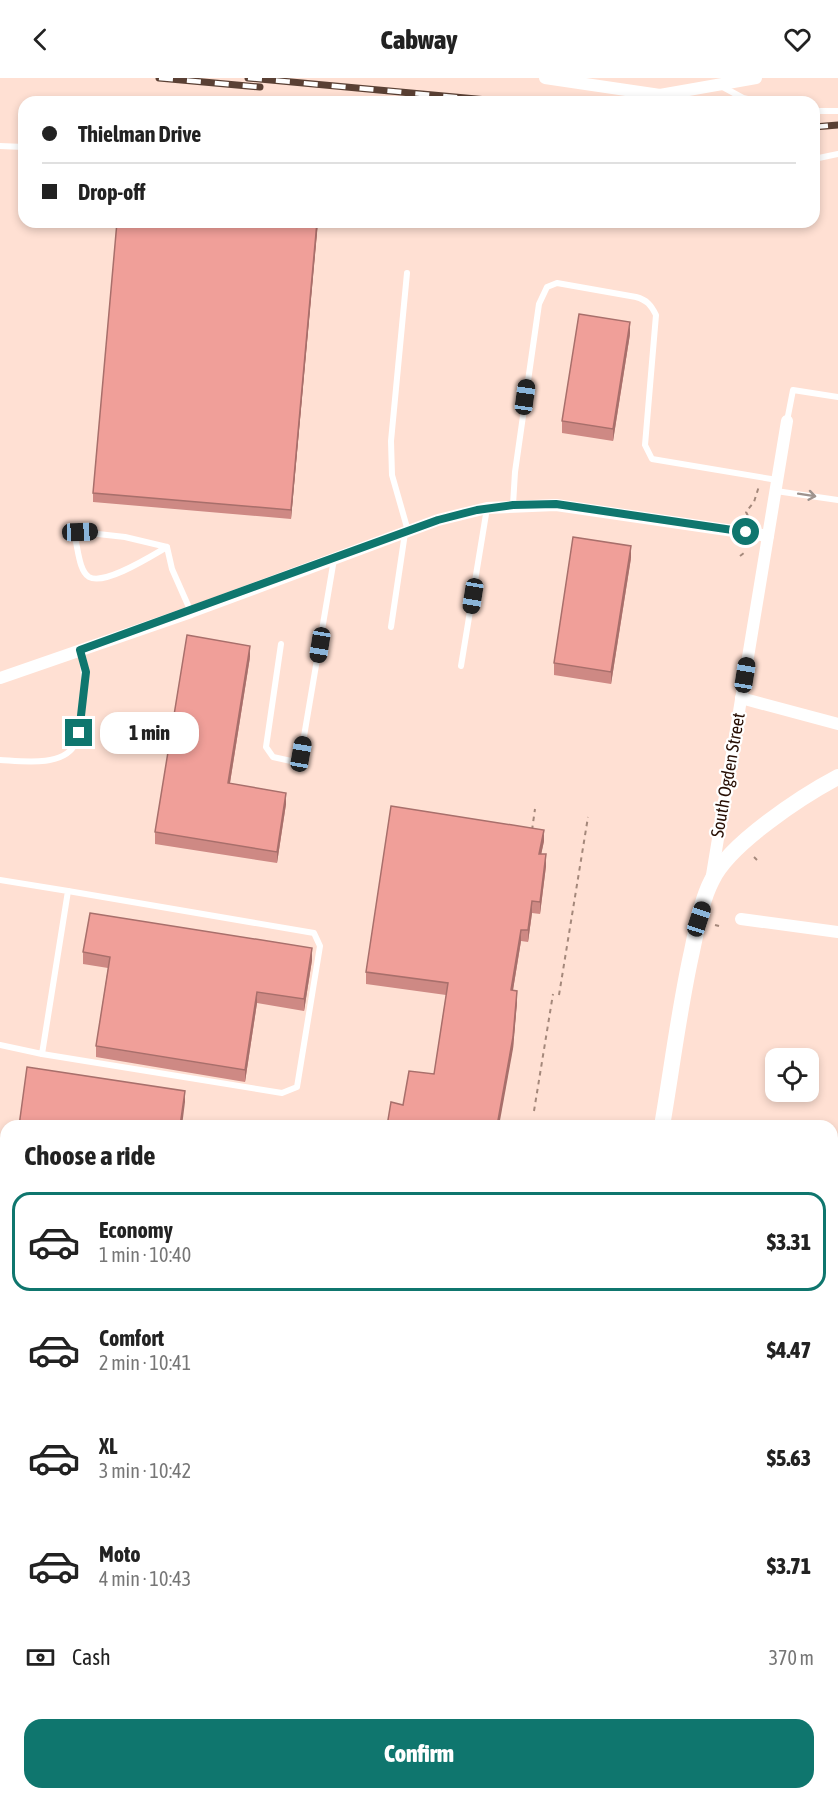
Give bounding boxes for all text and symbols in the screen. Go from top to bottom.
icon: back [24,23,57,56]
icon: heart [781,23,814,56]
text: Cabway [381,24,457,55]
text: Thielman Drive [78,121,201,147]
text: Drop-off [78,179,145,205]
car [514,378,536,416]
one-way arrow [796,490,816,501]
route start [732,518,759,545]
car [62,522,98,542]
car [461,577,485,615]
car [308,626,332,664]
car [733,656,757,694]
street label: South Ogden Street [706,711,749,839]
callout: 1 min [100,712,199,754]
route end [65,719,92,746]
text: 1 min [129,721,170,744]
car [289,735,313,773]
car [685,899,713,939]
map controls [765,1048,819,1102]
button: locate [765,1048,819,1102]
text: Choose a ride [24,1140,156,1171]
icon: car [27,1215,81,1269]
text: Economy [99,1217,173,1243]
text: $3.31 [767,1229,811,1255]
text: 1 min · 10:40 [99,1243,191,1266]
icon: car [27,1323,81,1377]
text: Comfort [99,1325,164,1351]
text: $4.47 [767,1337,811,1363]
text: 2 min · 10:41 [99,1351,191,1374]
icon: car [27,1431,81,1485]
text: XL [99,1433,117,1459]
text: $5.63 [767,1445,811,1471]
text: 3 min · 10:42 [99,1459,191,1482]
icon: car [27,1539,81,1593]
text: Moto [99,1541,141,1567]
text: $3.71 [767,1553,811,1579]
text: 4 min · 10:43 [99,1567,191,1590]
icon: cash [24,1641,57,1674]
text: Cash [72,1644,111,1670]
text: 370 m [769,1646,814,1669]
button: Confirm [24,1719,814,1788]

